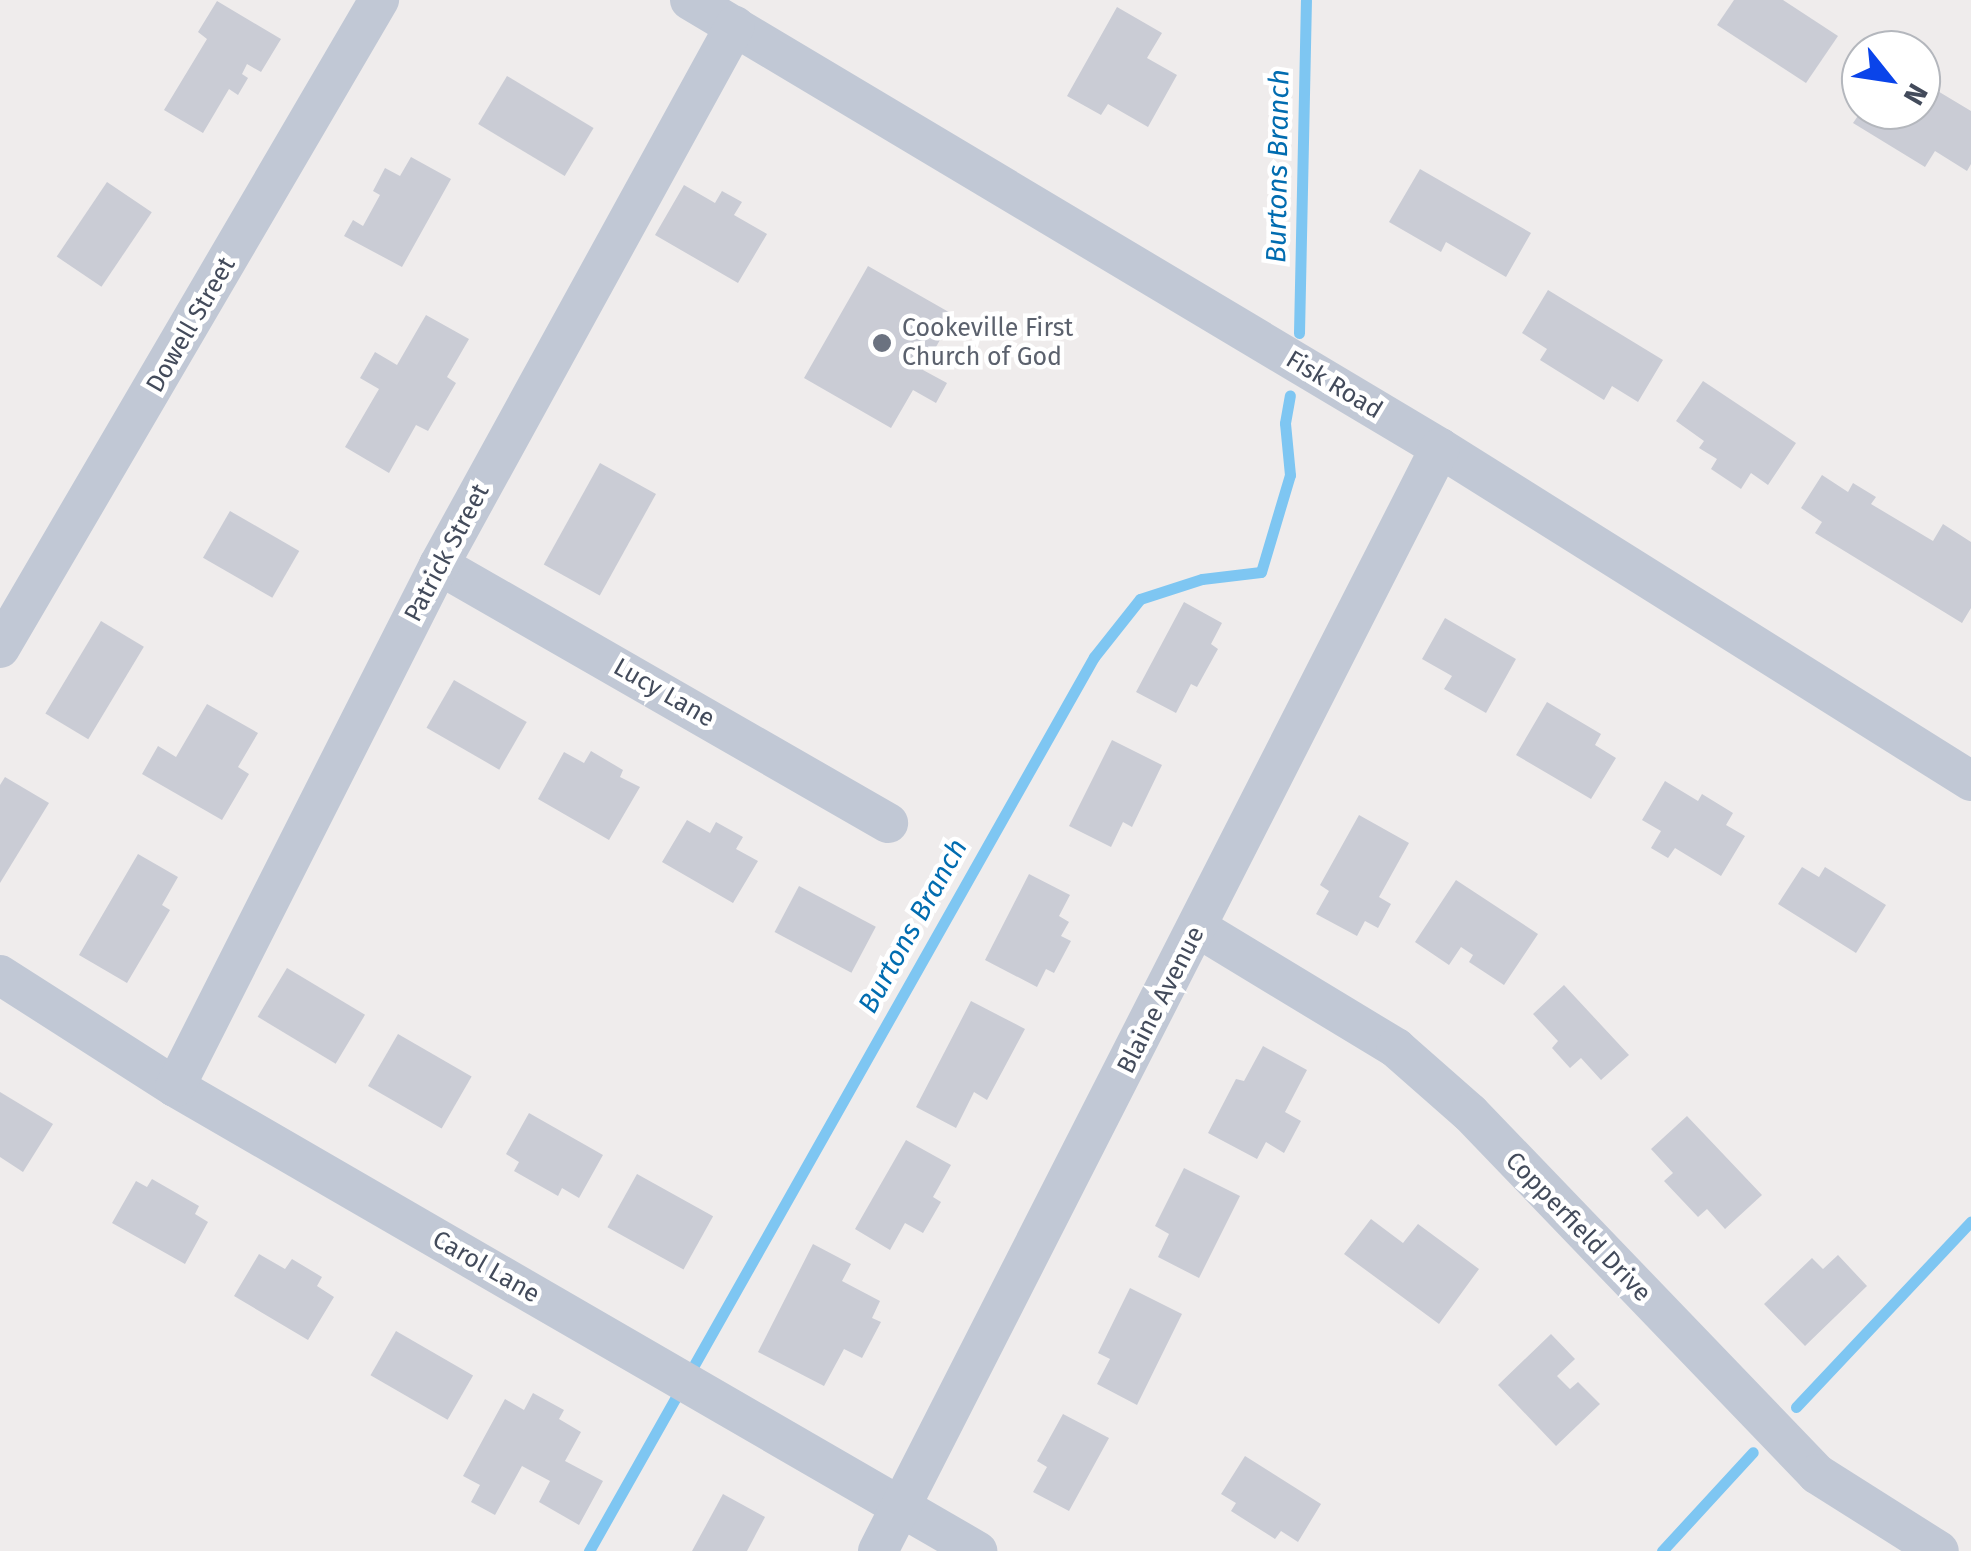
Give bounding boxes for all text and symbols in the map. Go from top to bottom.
north arrow [1841,30,1941,130]
water label: Burtons Branch [1260,69,1296,263]
text: N [1897,78,1935,111]
street label: Dowell Street [140,252,242,398]
place label: Cookeville First Church of God [902,314,1073,373]
marker: Cookeville First Church of God [871,332,893,354]
street label: Fisk Road [1280,345,1388,425]
street label: Patrick Street [398,479,496,627]
street label: Lucy Lane [608,652,720,734]
water label: Burtons Branch [851,833,975,1019]
street label: Blaine Avenue [1111,921,1211,1079]
street label: Copperfield Drive [1499,1146,1657,1308]
street label: Carol Lane [427,1224,545,1310]

